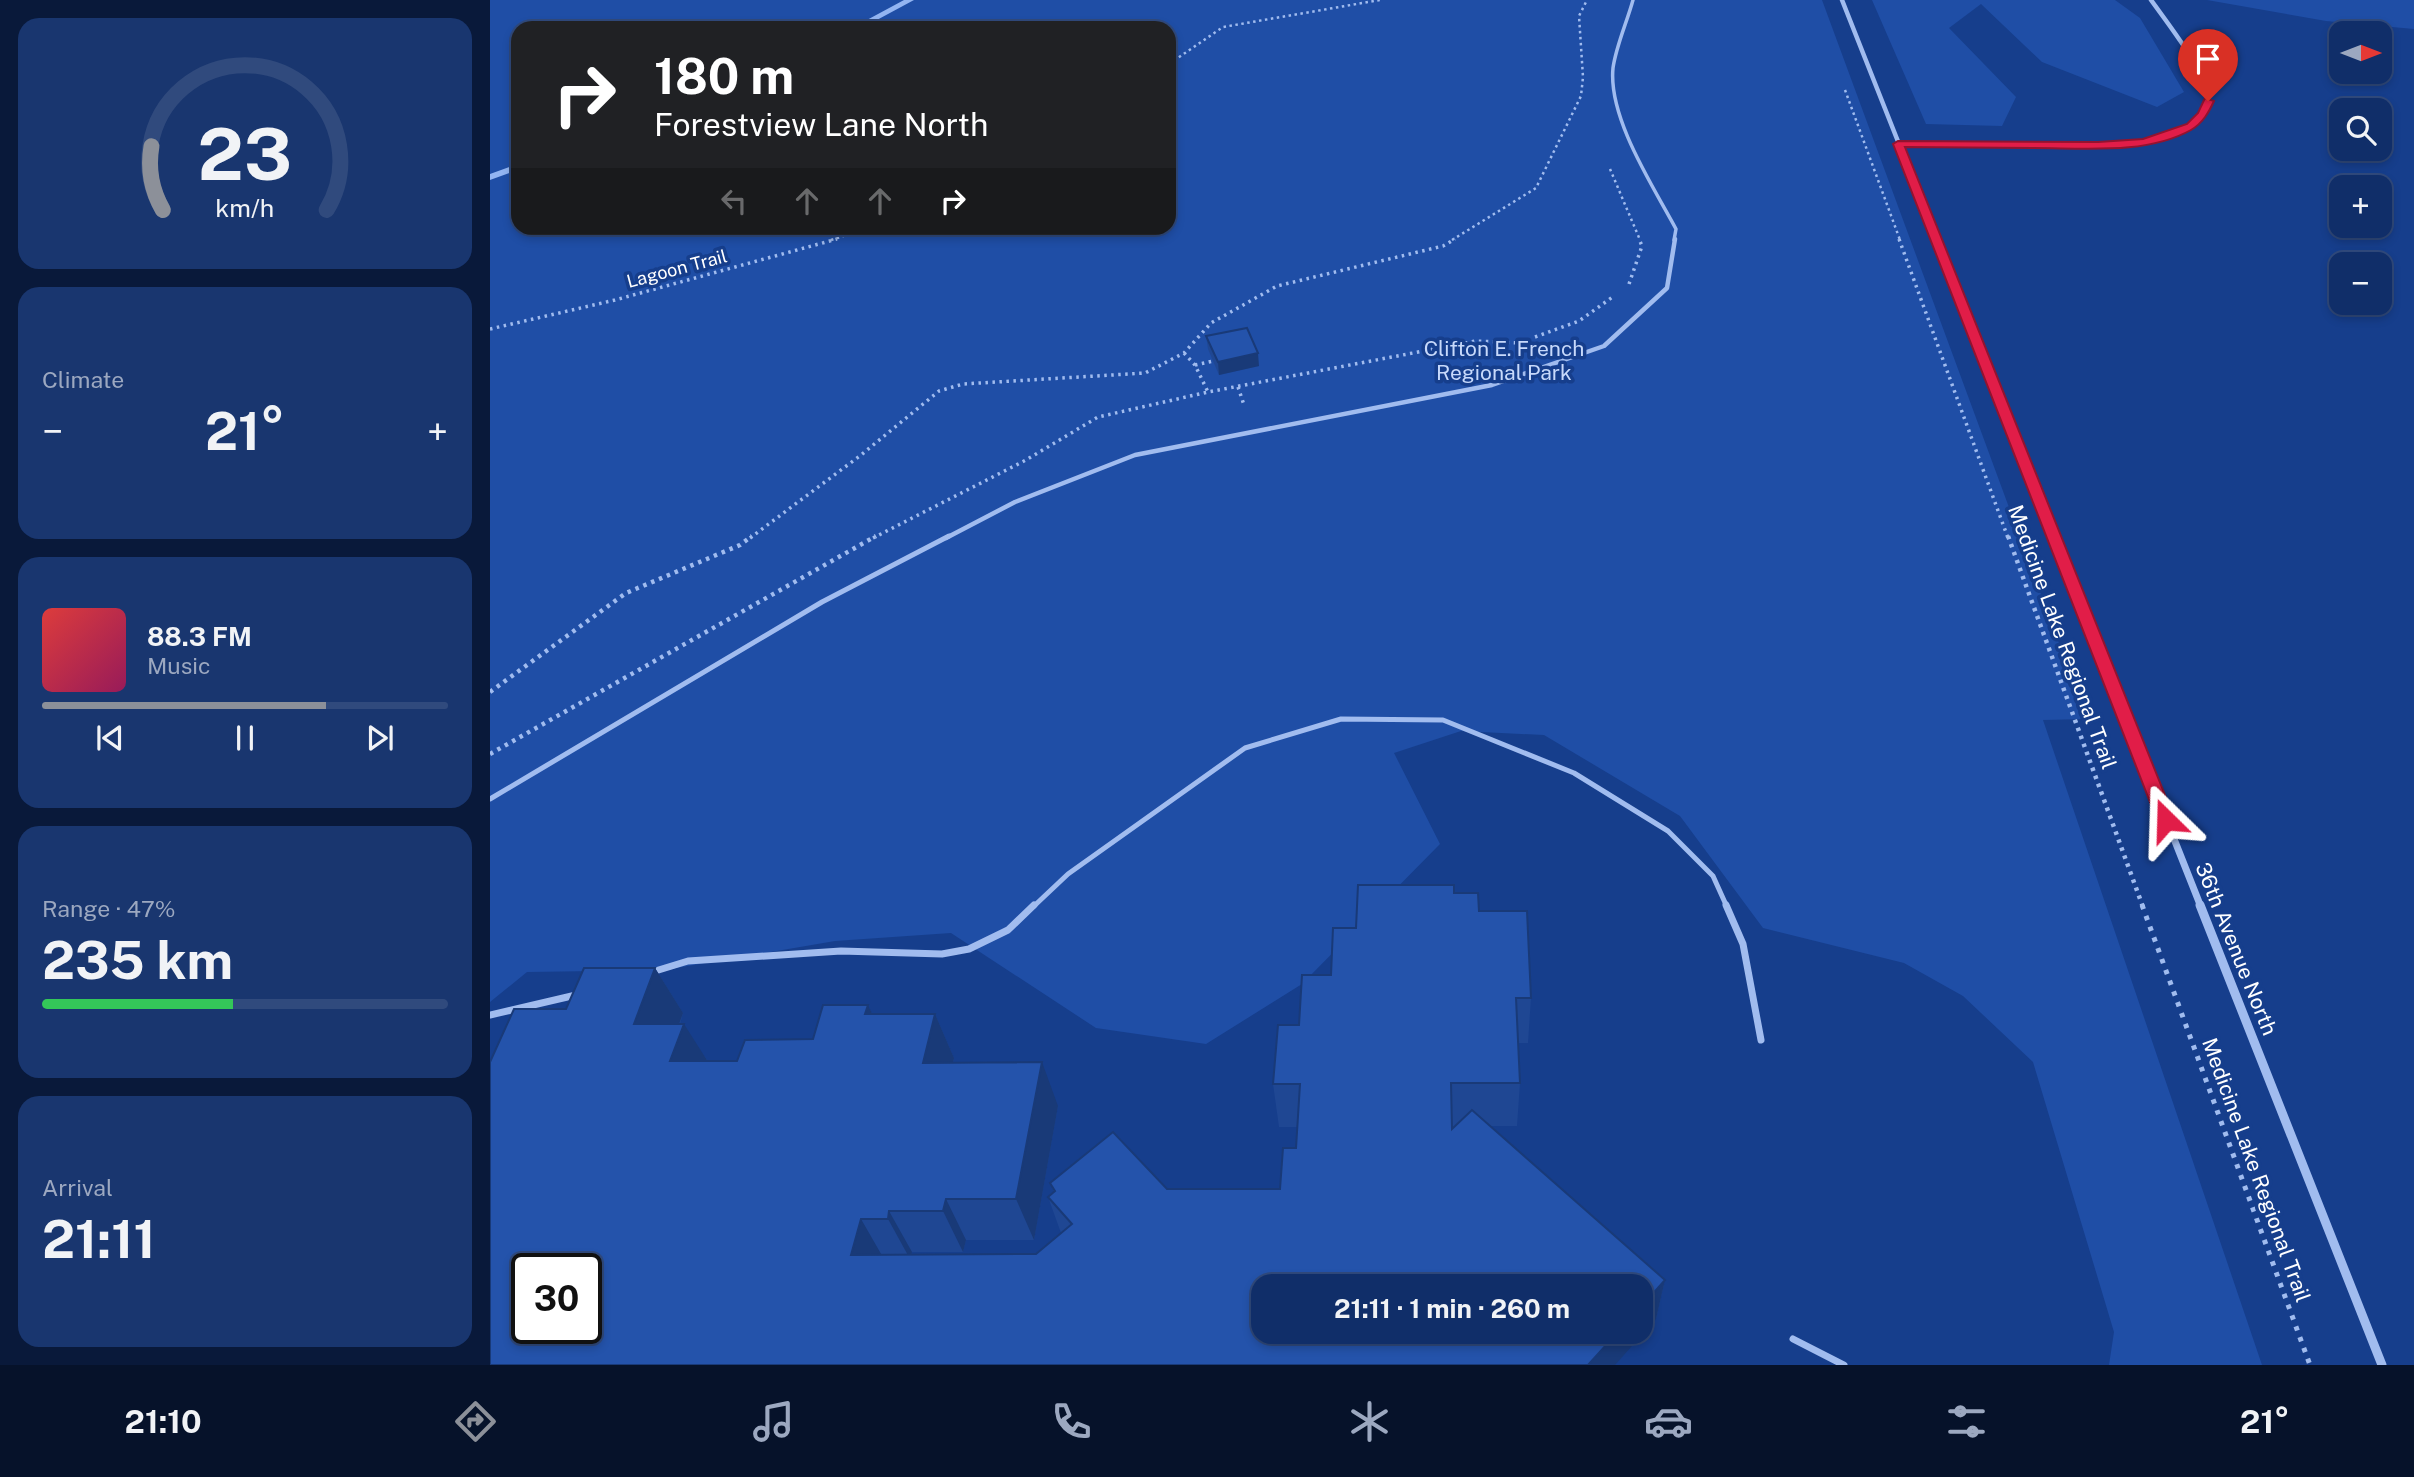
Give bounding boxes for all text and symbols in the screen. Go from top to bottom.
north arrow [2329,21,2392,84]
map controls [2329,21,2392,315]
pin [2178,29,2238,101]
icon: arrive [2189,40,2227,78]
text: 180 m [654,47,794,105]
icon: right [539,49,630,140]
button: search [2329,98,2392,161]
text: Forestview Lane North [654,106,989,143]
text: 23 [198,111,292,196]
button: + [2329,175,2392,238]
icon: left [715,182,753,220]
icon: ahead [788,182,826,220]
icon: ahead [861,182,899,220]
icon: right [934,182,972,220]
text: km/h [216,193,274,223]
street label: Lagoon Trail [624,245,729,292]
button: − [2329,252,2392,315]
park label: Clifton E. French Regional Park [1424,336,1584,385]
text: Climate [42,366,124,393]
text: 21° [205,401,285,462]
text: − [42,409,63,454]
text: + [427,409,448,454]
street label: Medicine Lake Regional Trail [2003,501,2122,772]
text: 88.3 FM [147,621,252,652]
text: Music [147,652,211,679]
icon: previous [91,719,129,757]
icon: pause [226,719,264,757]
icon: next [361,719,399,757]
position arrow [2129,783,2203,857]
street label: 36th Avenue North [2190,859,2283,1039]
text: Range · 47% [42,895,176,922]
text: 235 km [42,930,233,991]
street label: Medicine Lake Regional Trail [2197,1034,2316,1305]
text: Arrival [42,1174,113,1201]
text: 21:11 [42,1209,156,1270]
speed limit sign: 30 [511,1253,602,1344]
text: 21:11 · 1 min · 260 m [1334,1293,1570,1324]
icon: directions [451,1397,500,1446]
icon: music [749,1397,798,1446]
icon: phone [1047,1397,1096,1446]
icon: climate [1345,1397,1394,1446]
icon: car [1644,1397,1693,1446]
icon: filters [1942,1397,1991,1446]
text: 21:10 [125,1403,202,1440]
text: 21° [2240,1403,2289,1440]

